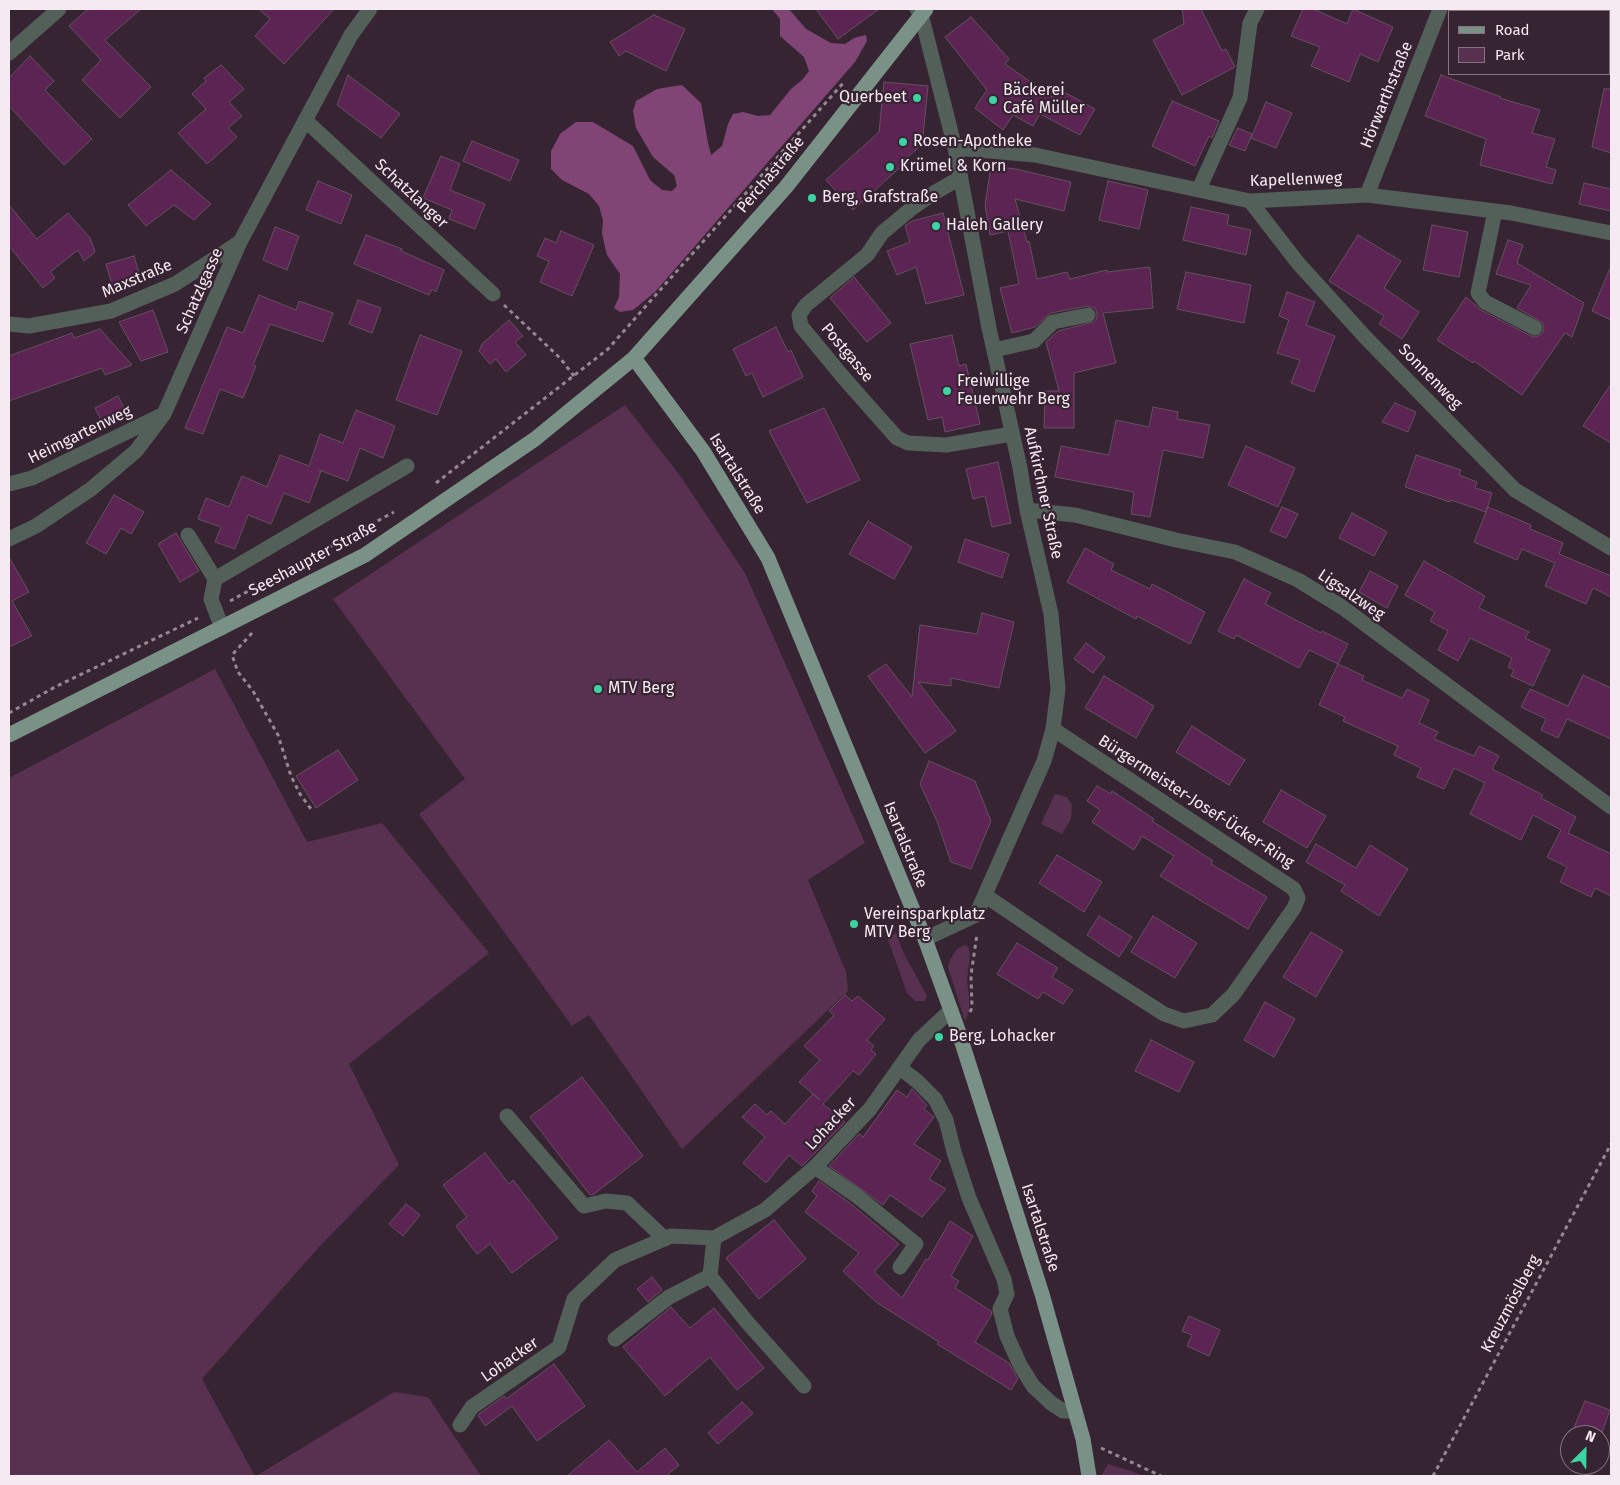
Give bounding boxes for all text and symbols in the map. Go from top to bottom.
legend [1448,10,1610,75]
text: Road [1495,21,1530,39]
street label: Hörwarthstraße [1357,39,1417,151]
text: Park [1495,46,1525,64]
place label: Bäckerei Café Müller [1003,81,1085,119]
place label: Querbeet [839,88,907,108]
marker: Querbeet [911,92,923,104]
marker: Bäckerei Café Müller [987,94,999,106]
place label: Rosen-Apotheke [913,132,1032,152]
street label: Perchastraße [733,133,809,217]
marker: Rosen-Apotheke [897,136,909,148]
street label: Schatzlanger [370,155,452,233]
place label: Krümel & Korn [900,157,1006,177]
marker: Krümel & Korn [884,161,896,173]
street label: Kapellenweg [1250,169,1342,191]
place label: Berg, Grafstraße [822,188,938,208]
marker: Berg, Grafstraße [806,192,818,204]
place label: Haleh Gallery [946,216,1043,236]
marker: Haleh Gallery [930,220,942,232]
street label: Schatzlgasse [173,245,227,337]
street label: Maxstraße [99,256,175,302]
street label: Postgasse [817,320,877,386]
street label: Sonnenweg [1394,340,1466,414]
place label: Freiwillige Feuerwehr Berg [957,372,1070,410]
marker: Freiwillige Feuerwehr Berg [941,385,953,397]
street label: Heimgartenweg [25,402,135,468]
street label: Aufkirchner Straße [1020,425,1066,561]
street label: Isartalstraße [705,430,769,518]
street label: Seeshaupter Straße [246,517,380,601]
street label: Ligsalzweg [1314,566,1388,624]
place label: MTV Berg [608,679,674,699]
marker: MTV Berg [592,683,604,695]
street label: Bürgermeister-Josef-Ücker-Ring [1095,731,1297,873]
street label: Isartalstraße [879,799,931,891]
place label: Vereinsparkplatz MTV Berg [864,905,985,943]
marker: Vereinsparkplatz MTV Berg [848,918,860,930]
place label: Berg, Lohacker [949,1027,1055,1047]
marker: Berg, Lohacker [933,1031,945,1043]
street label: Lohacker [802,1093,860,1155]
street label: Isartalstraße [1017,1181,1063,1275]
street label: Kreuzmöslberg [1477,1252,1545,1356]
street label: Lohacker [478,1333,542,1387]
north arrow [1560,1425,1610,1475]
text: N [1583,1427,1598,1446]

